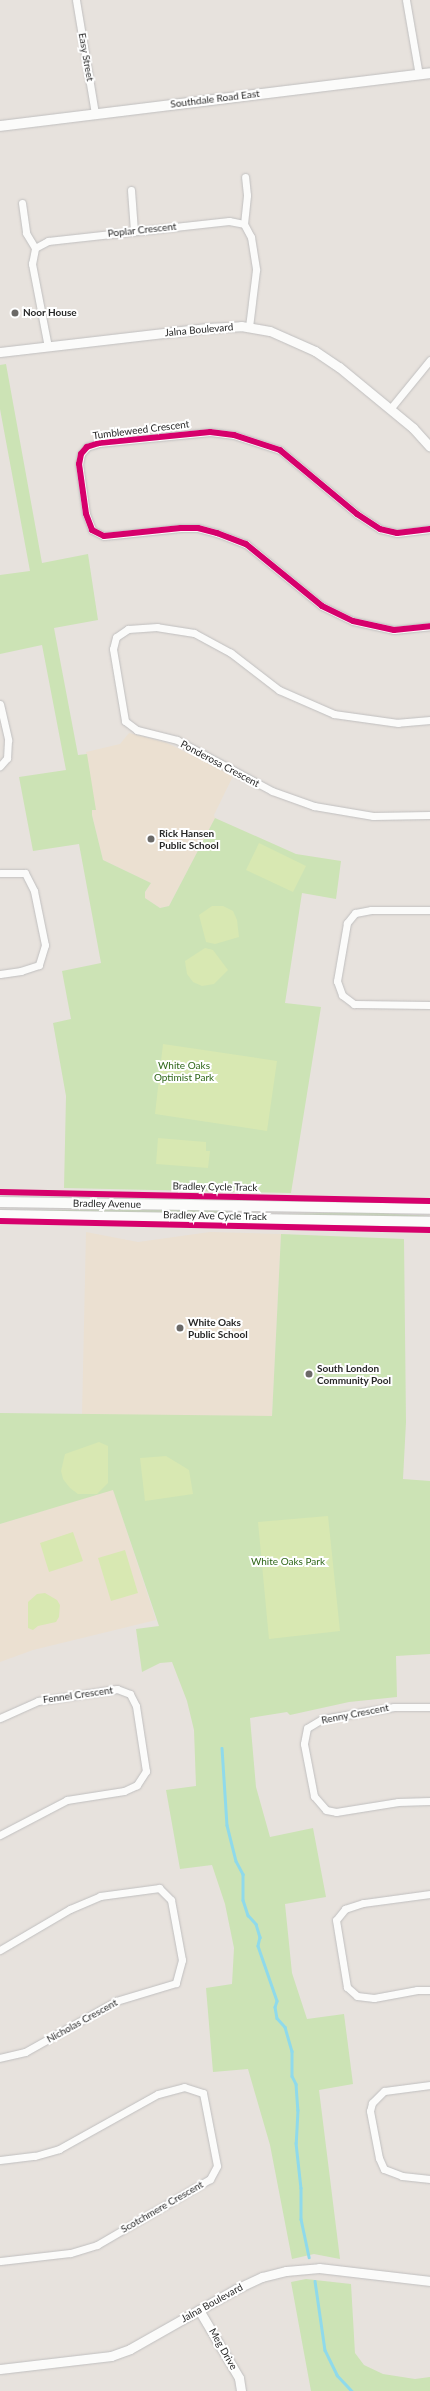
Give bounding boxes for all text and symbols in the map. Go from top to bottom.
street label: Easy Street [76,32,96,82]
street label: Southdale Road East [170,88,260,110]
street label: Poplar Crescent [107,220,177,240]
place label: Noor House [23,307,77,319]
marker: Noor House [10,308,20,318]
street label: Jalna Boulevard [164,321,234,339]
street label: Tumbleweed Crescent [92,418,190,442]
street label: Ponderosa Crescent [179,738,261,790]
place label: Rick Hansen Public School [159,827,219,850]
marker: Rick Hansen Public School [146,834,156,844]
park label: White Oaks Optimist Park [154,1059,214,1082]
street label: Bradley Cycle Track [172,1180,258,1194]
street label: Bradley Avenue [72,1197,142,1211]
street label: Bradley Ave Cycle Track [163,1209,267,1223]
place label: White Oaks Public School [188,1316,248,1340]
marker: White Oaks Public School [175,1323,185,1333]
place label: South London Community Pool [317,1362,391,1386]
marker: South London Community Pool [304,1369,314,1379]
park label: White Oaks Park [251,1556,325,1568]
street label: Fennel Crescent [42,1684,114,1706]
street label: Renny Crescent [320,1702,390,1726]
street label: Nicholas Crescent [45,1997,119,2045]
street label: Scotchmere Crescent [119,2179,205,2235]
street label: Jalna Boulevard [179,2281,245,2325]
street label: Meg Drive [206,2326,240,2372]

